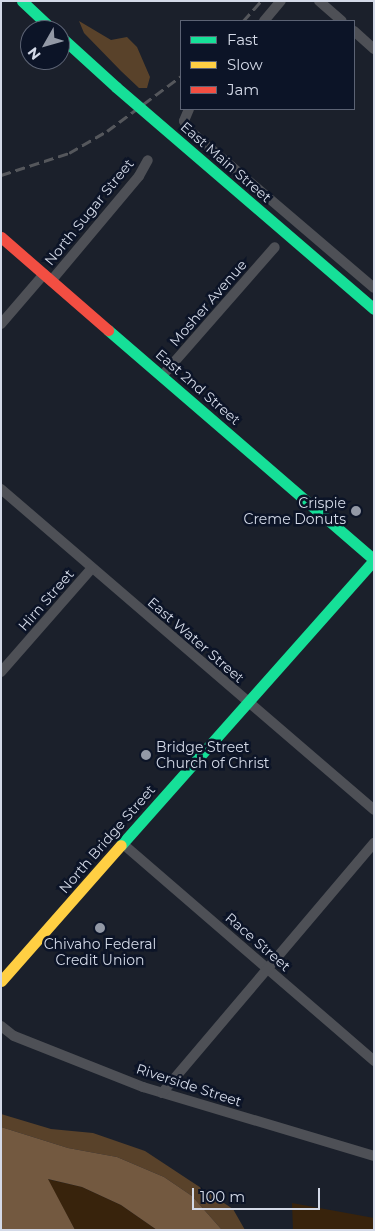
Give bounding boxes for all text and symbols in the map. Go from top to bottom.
north arrow [20,20,70,70]
legend [180,20,355,110]
text: Fast [227,30,258,49]
text: N [23,44,45,64]
text: Slow [227,55,263,74]
text: Jam [227,80,259,99]
street label: East Main Street [177,118,275,206]
street label: North Sugar Street [41,155,137,269]
street label: Mosher Avenue [166,256,250,350]
street label: East 2nd Street [152,346,244,428]
place label: Crispie Creme Donuts [243,495,346,528]
marker: Crispie Creme Donuts [350,505,362,517]
street label: Hirn Street [15,566,77,634]
street label: East Water Street [144,594,248,686]
place label: Bridge Street Church of Christ [156,739,270,772]
marker: Bridge Street Church of Christ [140,749,152,761]
street label: North Bridge Street [55,781,159,897]
street label: Race Street [222,909,294,975]
marker: Chivaho Federal Credit Union [94,922,106,934]
place label: Chivaho Federal Credit Union [44,936,156,969]
street label: Riverside Street [134,1060,244,1110]
scale bar [195,1178,322,1210]
text: 100 m [200,1187,245,1206]

